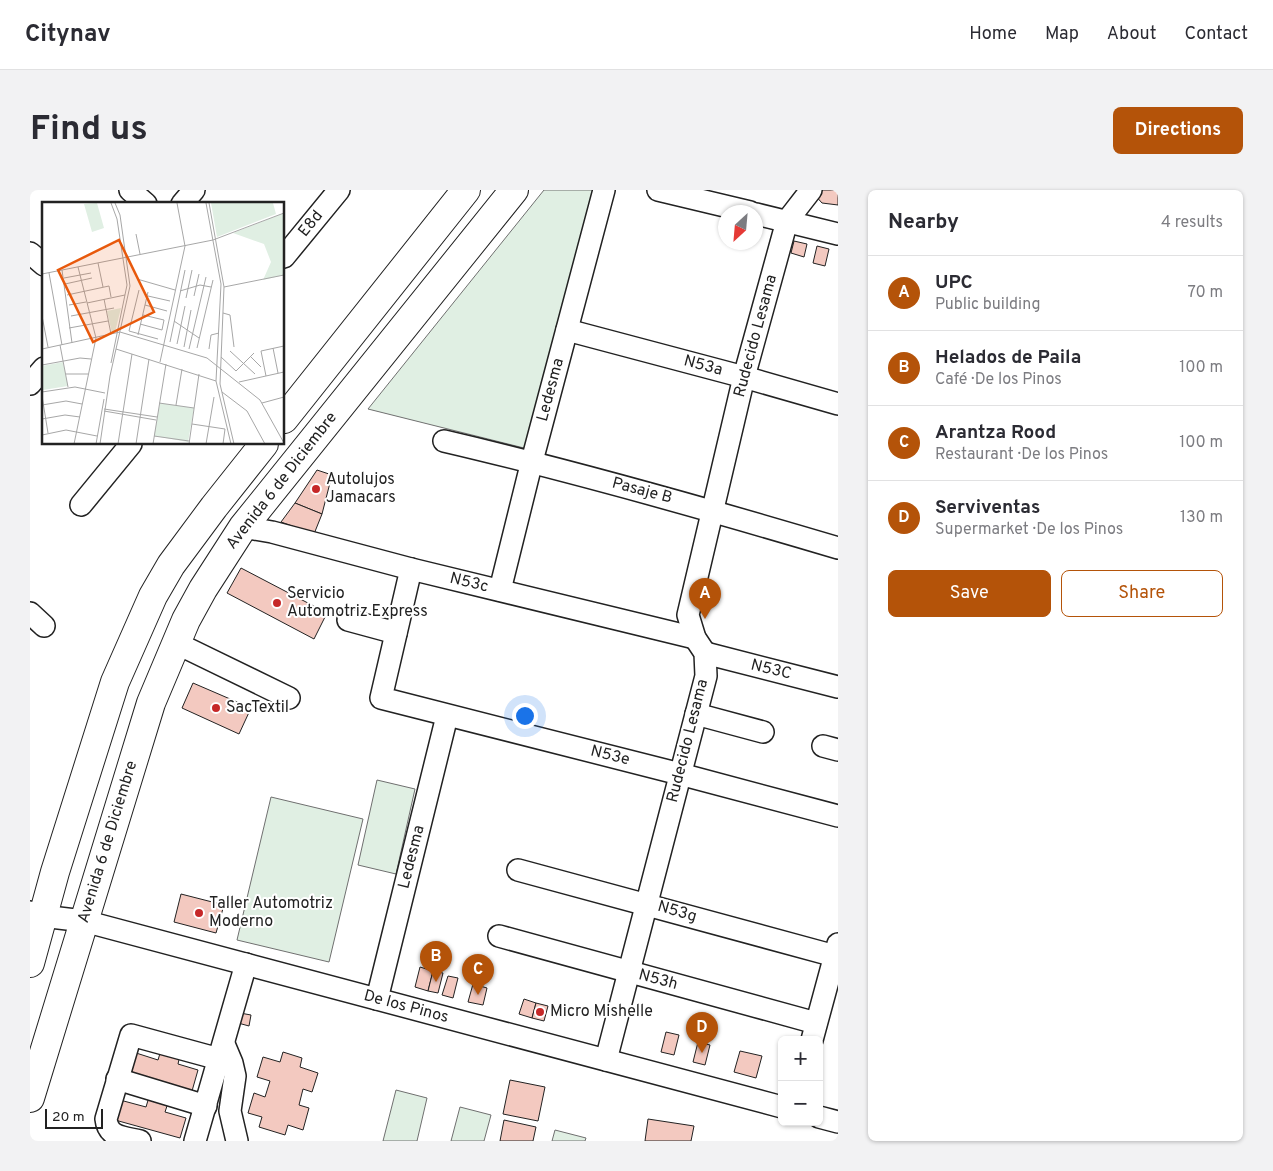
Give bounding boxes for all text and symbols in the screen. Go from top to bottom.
text: Citynav [25,20,111,50]
text: Home [969,23,1017,46]
text: Map [1045,23,1079,46]
text: About [1107,23,1156,46]
text: Contact [1184,23,1248,46]
button: Directions [1113,107,1243,154]
text: Find us [30,108,148,152]
inset map [42,202,285,445]
north arrow [718,205,763,250]
street label: E8d [294,207,328,241]
text: Nearby [888,209,959,236]
text: 4 results [1161,213,1223,233]
text: UPC [935,271,973,295]
street label: Rudecido Lesama [730,272,782,400]
text: A [898,283,910,303]
text: 70 m [1188,283,1223,303]
text: Public building [935,295,1040,315]
text: Helados de Paila [935,346,1081,370]
street label: N53a [681,351,725,381]
street label: Ledesma [533,356,569,424]
text: B [898,358,910,378]
text: 100 m [1179,358,1223,378]
text: Café · De los Pinos [935,370,1062,390]
street label: Avenida 6 de Diciembre [222,408,342,554]
text: Arantza Rood [935,421,1056,445]
text: C [899,433,909,453]
text: 100 m [1179,433,1223,453]
text: Restaurant · De los Pinos [935,445,1108,465]
place label: Autolujos Jamacars [326,470,396,508]
street label: Pasaje B [610,473,674,509]
marker: Autolujos Jamacars [310,483,322,495]
text: Serviventas [935,496,1040,520]
text: D [898,508,910,528]
text: 130 m [1180,508,1223,528]
text: Supermarket · De los Pinos [935,520,1123,540]
street label: N53c [448,569,490,597]
button: Save [888,570,1051,617]
button: Share [1061,570,1223,617]
pin: A [689,578,721,619]
place label: Servicio Automotriz Express [287,584,428,622]
marker: Servicio Automotriz Express [271,597,283,609]
street label: N53C [749,655,793,685]
street label: Rudecido Lesama [663,677,713,805]
place label: SacTextil [226,698,289,718]
marker: SacTextil [210,702,222,714]
your location [512,703,538,729]
street label: N53e [588,742,632,770]
street label: Avenida 6 de Diciembre [74,758,142,926]
street label: Ledesma [394,823,430,891]
place label: Taller Automotriz Moderno [209,894,333,932]
street label: N53g [655,897,699,927]
marker: Taller Automotriz Moderno [193,907,205,919]
pin: B [420,941,452,982]
pin: C [462,954,494,995]
street label: N53h [636,965,680,995]
street label: De los Pinos [361,986,451,1028]
place label: Micro Mishelle [550,1002,653,1022]
marker: Micro Mishelle [534,1006,546,1018]
pin: D [686,1012,718,1053]
map controls [778,1036,823,1126]
button: + [778,1036,823,1081]
button: − [778,1081,823,1126]
scale bar [45,1106,102,1129]
text: 20 m [52,1109,85,1126]

